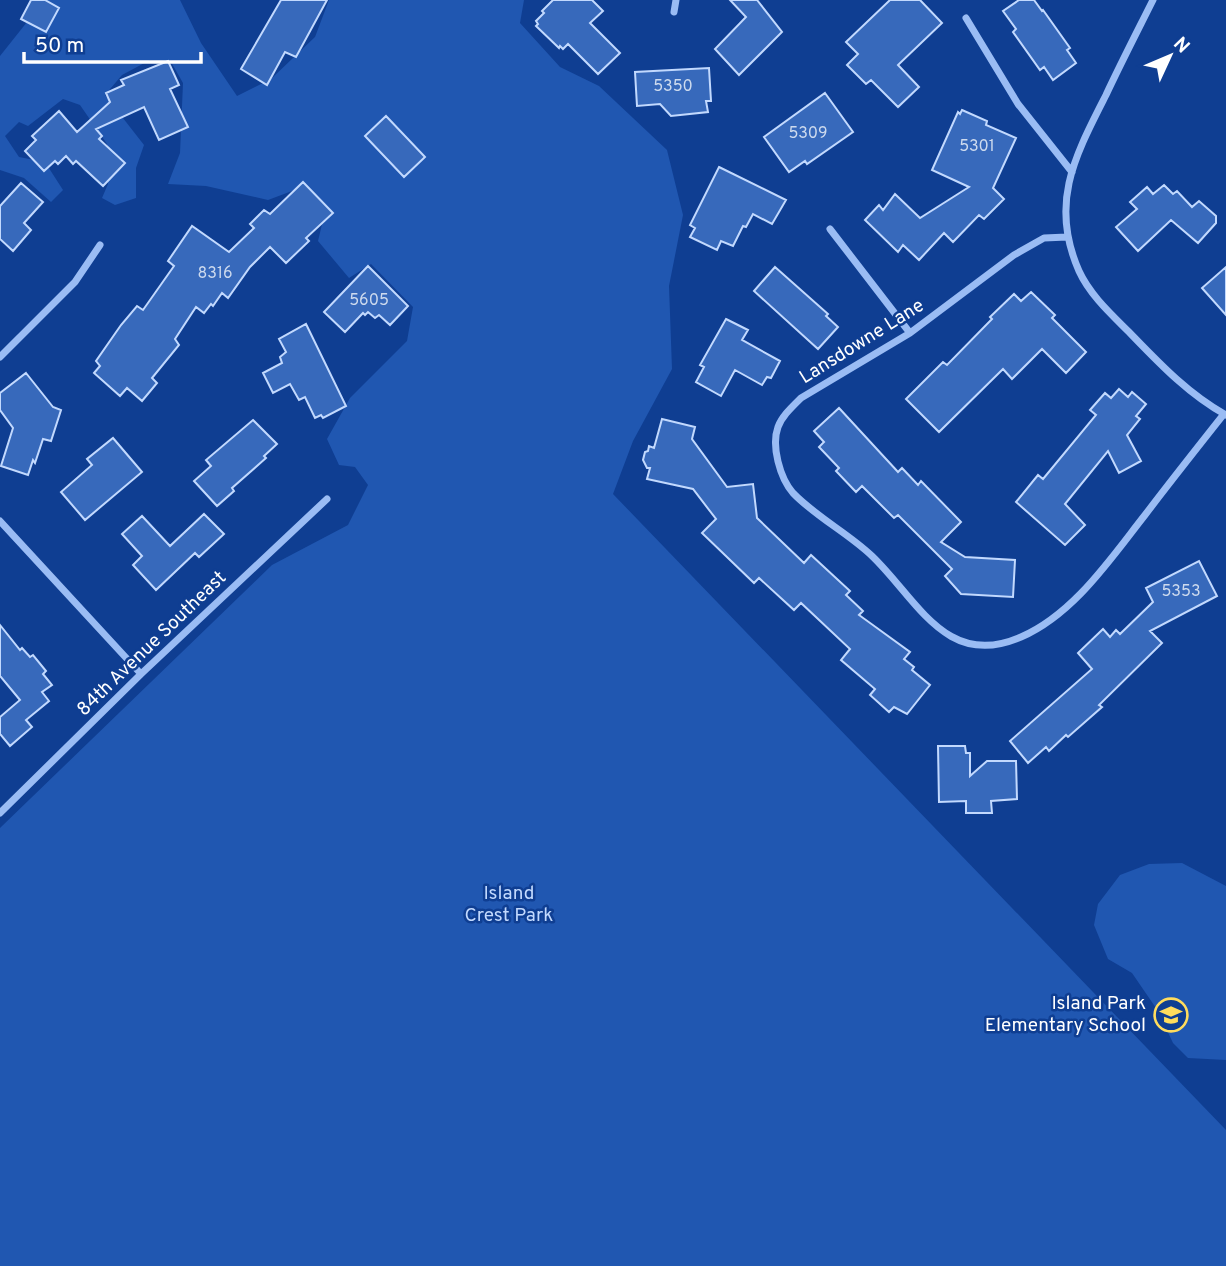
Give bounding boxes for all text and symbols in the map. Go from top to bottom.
scale bar [24,21,201,65]
north arrow [1135,21,1205,91]
text: N [1167,32,1194,59]
text: 50 m [35,33,84,60]
house number: 5350 [653,77,693,97]
house number: 5309 [788,124,828,144]
house number: 5301 [959,137,995,157]
house number: 8316 [198,264,232,284]
house number: 5605 [349,291,389,311]
street label: Lansdowne Lane [795,294,929,390]
street label: 84th Avenue Southeast [72,566,232,722]
house number: 5353 [1161,582,1201,602]
park label: Island Crest Park [465,882,553,928]
place label: Island Park Elementary School [985,992,1146,1038]
school or university icon: Island Park Elementary School [1152,996,1190,1034]

